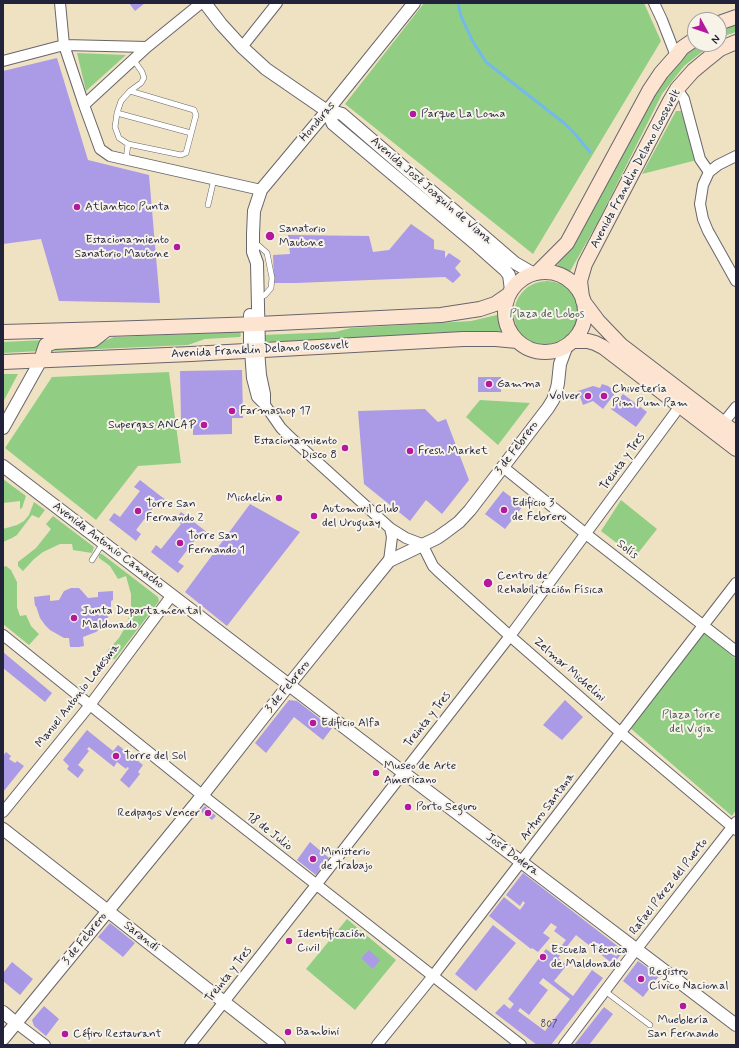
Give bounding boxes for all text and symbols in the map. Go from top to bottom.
north arrow [687,12,727,52]
text: N [708,32,723,46]
street label: Avenida Franklin Delano Roosevelt [588,87,684,251]
street label: Honduras [297,99,339,145]
place label: Parque La Loma [421,107,505,121]
marker: Parque La Loma [408,109,418,119]
street label: Avenida José Joaquín de Viana [367,134,495,248]
place label: Atlantico Punta [85,200,169,214]
marker: Atlantico Punta [72,202,82,212]
place label: Sanatorio Mautone [279,222,326,250]
marker: Sanatorio Mautone [264,230,276,242]
place label: Estacionamiento Sanatorio Mautone [75,233,169,261]
marker: Estacionamiento Sanatorio Mautone [172,242,182,252]
park label: Plaza de Lobos [509,307,585,321]
street label: Avenida Franklin Delano Roosevelt [171,338,349,362]
place label: Gamma [497,377,541,391]
marker: Gamma [484,379,494,389]
place label: Chivetería Pim Pum Pam [612,382,688,410]
place label: Volver [549,389,580,403]
marker: Volver [583,391,593,401]
marker: Chivetería Pim Pum Pam [599,391,609,401]
place label: Farmashop 17 [240,404,311,418]
marker: Farmashop 17 [227,406,237,416]
place label: Supergas ANCAP [108,418,196,432]
street label: 3 de Febrero [492,418,542,478]
marker: Supergas ANCAP [199,420,209,430]
street label: Treinta y Tres [597,431,649,493]
place label: Estacionamiento Disco 8 [253,434,337,462]
marker: Estacionamiento Disco 8 [340,443,350,453]
place label: Fresh Market [418,444,488,458]
marker: Fresh Market [405,446,415,456]
place label: Michelin [227,491,271,505]
marker: Michelin [274,493,284,503]
place label: Edificio 3 de Febrero [512,496,566,524]
place label: Torre San Fernando 2 [146,497,203,525]
street label: Avenida Antonio Camacho [50,499,166,593]
place label: Automovil Club del Uruguay [322,502,399,530]
marker: Edificio 3 de Febrero [499,505,509,515]
marker: Torre San Fernando 2 [133,506,143,516]
marker: Automovil Club del Uruguay [309,511,319,521]
place label: Torre San Fernando 1 [188,529,245,557]
street label: Solís [613,537,641,563]
marker: Torre San Fernando 1 [175,538,185,548]
place label: Centro de Rehabilitación Física [497,569,603,597]
marker: Centro de Rehabilitación Física [482,577,494,589]
place label: Junta Departamental Maldonado [82,604,202,632]
marker: Junta Departamental Maldonado [69,613,79,623]
street label: Zelmar Michelini [530,635,608,705]
street label: Manuel Antonio Ledesma [33,641,123,751]
street label: 3 de Febrero [263,658,313,716]
street label: Treinta y Tres [402,689,454,751]
park label: Plaza Torre del Vigia [662,708,720,736]
place label: Edificio Alfa [321,716,380,730]
marker: Edificio Alfa [308,718,318,728]
place label: Torre del Sol [124,749,186,763]
marker: Torre del Sol [111,751,121,761]
place label: Museo de Arte Americano [384,759,456,787]
marker: Museo de Arte Americano [371,768,381,778]
street label: Arturo Santana [518,770,578,844]
place label: Porto Seguro [416,800,477,814]
marker: Porto Seguro [403,802,413,812]
place label: Redpagos Vencer [118,806,200,820]
marker: Redpagos Vencer [203,808,213,818]
street label: 18 de Julio [243,810,295,854]
street label: José Dodera [483,830,541,880]
street label: Rafael Pérez del Puerto [627,836,711,938]
place label: Ministerio de Trabajo [321,845,373,873]
marker: Ministerio de Trabajo [308,854,318,864]
street label: 3 de Febrero [60,910,110,968]
street label: Sarandí [120,919,162,955]
place label: Identificación Civil [297,927,365,955]
marker: Identificación Civil [284,936,294,946]
place label: Escuela Técnica de Maldonado [551,943,628,971]
street label: Treinta y Tres [203,944,255,1006]
marker: Escuela Técnica de Maldonado [538,952,548,962]
place label: Registro Cívico Nacional [649,965,728,993]
marker: Registro Cívico Nacional [636,974,646,984]
marker: Mueblería San Fernando [678,1001,688,1011]
place label: Mueblería San Fernando [647,1013,719,1041]
house number: 807 [541,1019,557,1031]
place label: Bambini [296,1025,339,1039]
place label: Céfiro Restaurant [73,1027,161,1041]
marker: Bambini [283,1027,293,1037]
marker: Céfiro Restaurant [60,1029,70,1039]

